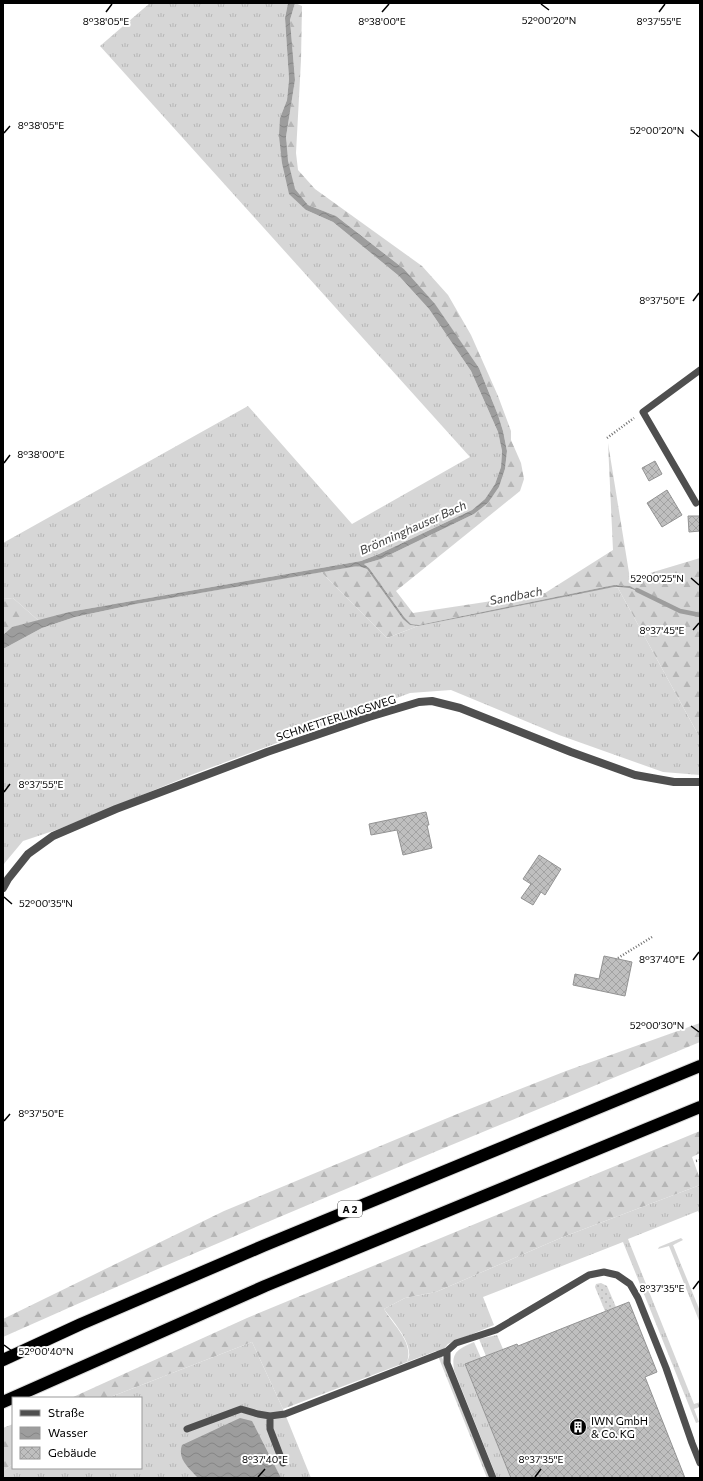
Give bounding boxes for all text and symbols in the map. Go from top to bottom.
text: 52°00'20"N [522,14,576,26]
text: 8°38'05"E [83,15,129,27]
text: 8°38'00"E [358,15,406,27]
text: 8°37'55"E [637,15,681,27]
text: 8°38'05"E [18,119,64,131]
text: 52°00'20"N [630,124,684,136]
text: 8°37'50"E [639,294,685,306]
text: 8°38'00"E [17,448,65,460]
water label: Brönninghauser Bach [357,497,468,557]
text: 52°00'25"N [630,572,684,584]
water label: Sandbach [488,583,543,607]
text: 8°37'45"E [639,624,685,636]
street label: SCHMETTERLINGSWEG [274,692,397,743]
text: 8°37'55"E [19,778,63,790]
text: 52°00'35"N [19,897,73,909]
text: 8°37'40"E [639,953,685,965]
text: 52°00'30"N [630,1019,684,1031]
text: 8°37'50"E [18,1107,64,1119]
road number: A 2 [338,1201,362,1217]
text: 8°37'35"E [640,1282,684,1294]
text: 52°00'40"N [19,1345,73,1357]
legend [12,1397,142,1469]
text: Straße [48,1405,84,1419]
place label: IWN GmbH & Co. KG [591,1414,648,1440]
building icon: IWN GmbH & Co. KG [568,1417,588,1437]
text: Wasser [48,1425,88,1439]
text: Gebäude [48,1445,96,1459]
text: 8°37'40"E [242,1453,288,1465]
text: 8°37'35"E [519,1453,563,1465]

